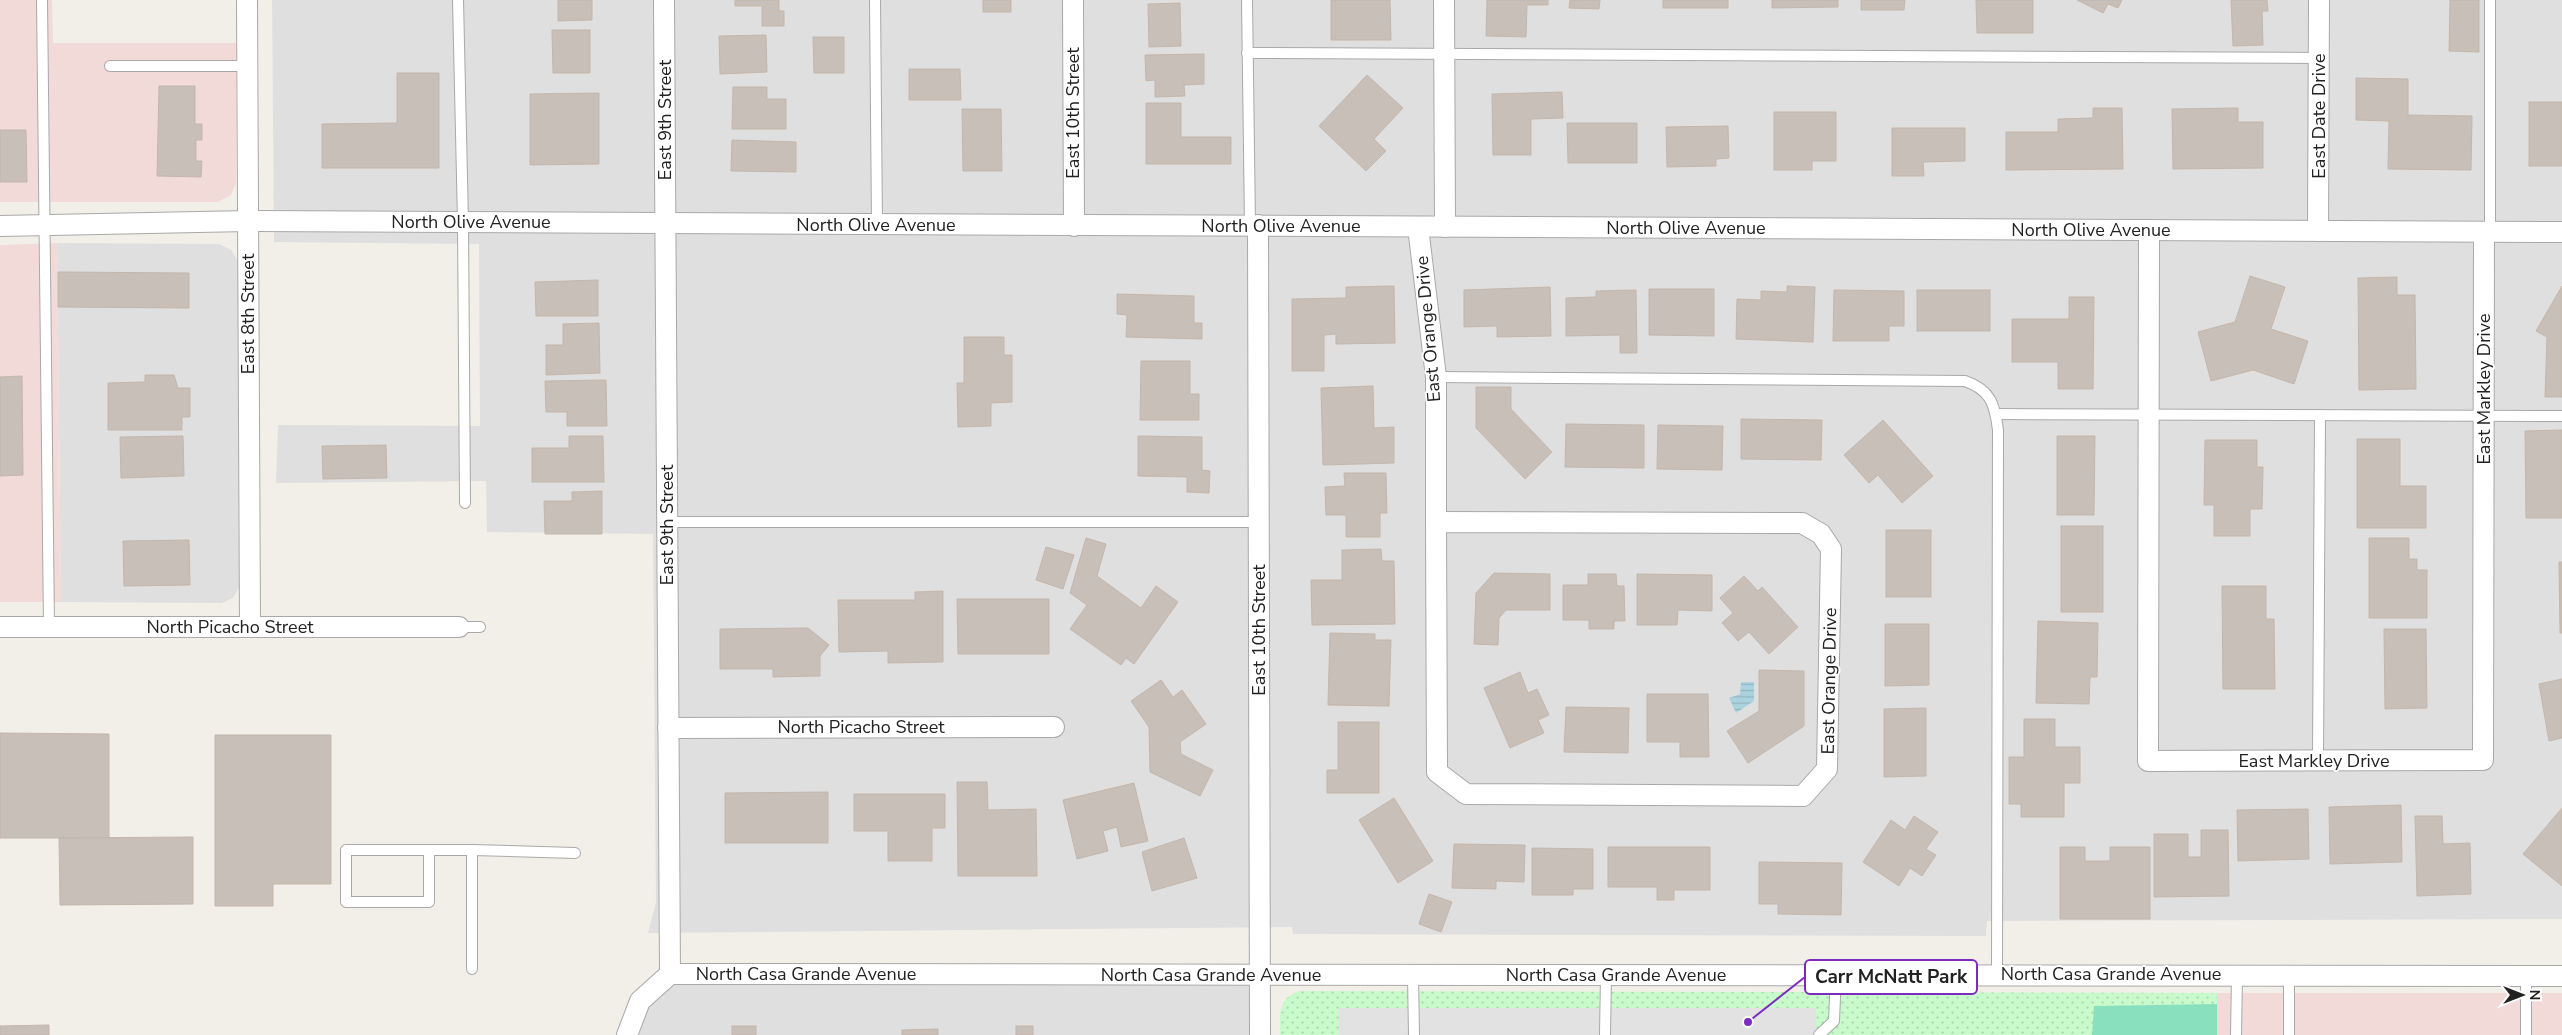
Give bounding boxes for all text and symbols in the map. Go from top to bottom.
street label: East 10th Street [1061,47,1085,179]
street label: East Date Drive [2307,53,2331,179]
street label: East 9th Street [653,59,677,180]
street label: North Olive Avenue [391,210,551,234]
street label: North Olive Avenue [796,213,956,237]
street label: North Olive Avenue [1201,214,1361,238]
street label: North Olive Avenue [1606,216,1766,240]
street label: North Olive Avenue [2011,218,2171,242]
street label: East 8th Street [236,253,260,374]
street label: East Orange Drive [1410,255,1446,403]
street label: East Markley Drive [2472,313,2496,465]
street label: East 9th Street [655,464,679,585]
street label: East 10th Street [1247,564,1271,696]
street label: East Orange Drive [1816,607,1842,755]
street label: North Picacho Street [146,615,314,639]
street label: North Picacho Street [777,715,945,739]
street label: East Markley Drive [2238,749,2390,773]
callout: Carr McNatt Park [1805,960,1977,994]
street label: North Casa Grande Avenue [696,962,916,986]
street label: North Casa Grande Avenue [2001,962,2221,986]
street label: North Casa Grande Avenue [1101,963,1321,987]
street label: North Casa Grande Avenue [1506,963,1726,987]
text: Carr McNatt Park [1815,964,1968,990]
north arrow [2497,970,2547,1020]
text: N [2525,990,2544,1000]

